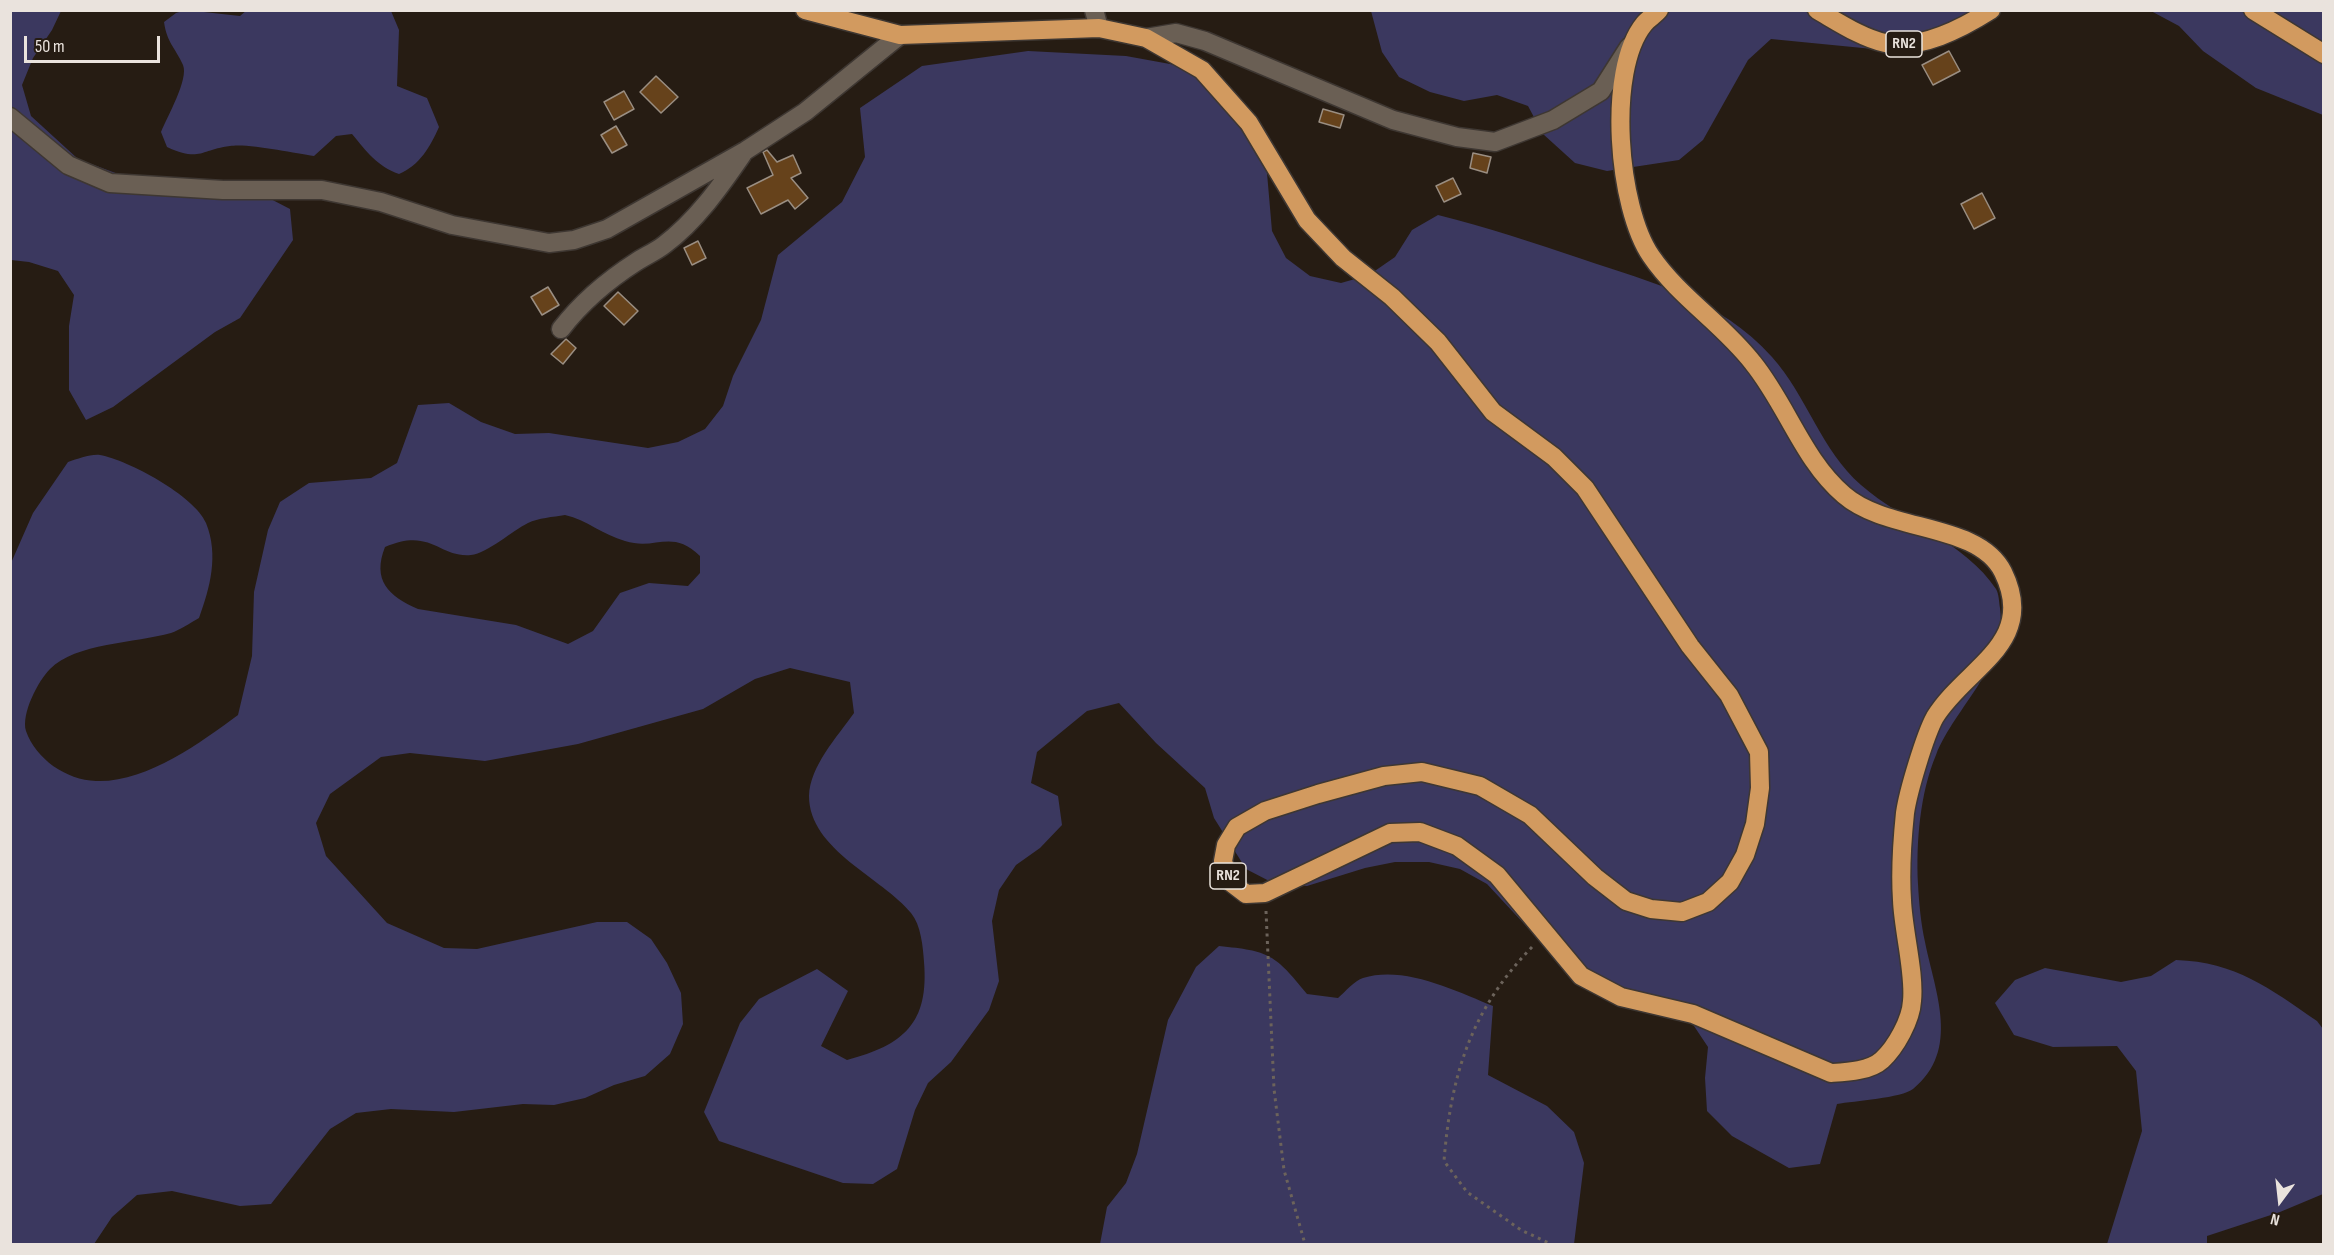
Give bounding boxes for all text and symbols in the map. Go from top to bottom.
scale bar [27,24,164,62]
road number: RN2 [1886,31,1922,57]
text: 50 m [35,36,65,57]
road number: RN2 [1210,863,1246,889]
north arrow [2250,1171,2310,1231]
text: N [2269,1209,2282,1229]

